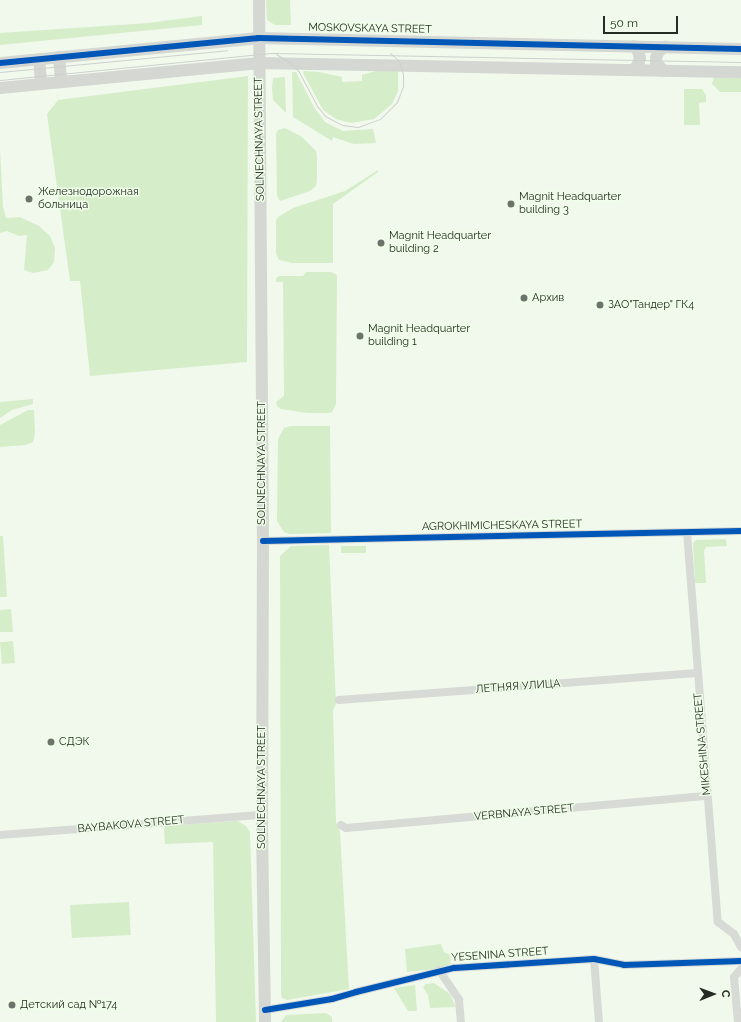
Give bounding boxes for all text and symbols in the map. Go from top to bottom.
scale bar [605,8,680,34]
text: 50 m [610,16,638,30]
street label: MOSKOVSKAYA STREET [308,21,432,37]
street label: SOLNECHNAYA STREET [252,77,268,201]
place label: Железнодорожная больница [38,186,139,212]
place label: Magnit Headquarter building 3 [519,191,621,217]
marker: Железнодорожная больница [23,193,35,205]
marker: Magnit Headquarter building 3 [506,199,516,209]
place label: Magnit Headquarter building 2 [389,230,491,256]
marker: Magnit Headquarter building 2 [376,238,386,248]
place label: Архив [532,291,564,305]
marker: Архив [519,293,529,303]
place label: ЗАО"Тандер" ГК4 [608,298,695,312]
marker: ЗАО"Тандер" ГК4 [595,300,605,310]
place label: Magnit Headquarter building 1 [368,323,470,349]
marker: Magnit Headquarter building 1 [355,331,365,341]
street label: SOLNECHNAYA STREET [255,401,269,525]
street label: AGROKHIMICHESKAYA STREET [422,518,582,534]
street label: ЛЕТНЯЯ УЛИЦА [475,677,561,697]
street label: MIKESHINA STREET [692,692,714,796]
street label: SOLNECHNAYA STREET [255,725,269,849]
place label: СДЭК [59,735,90,749]
marker: СДЭК [46,737,56,747]
street label: VERBNAYA STREET [473,802,575,824]
street label: BAYBAKOVA STREET [77,814,185,836]
street label: YESENINA STREET [451,945,549,965]
north arrow [693,974,733,1014]
text: С [719,990,732,998]
place label: Детский сад №174 [20,998,117,1012]
marker: Детский сад №174 [7,1000,17,1010]

